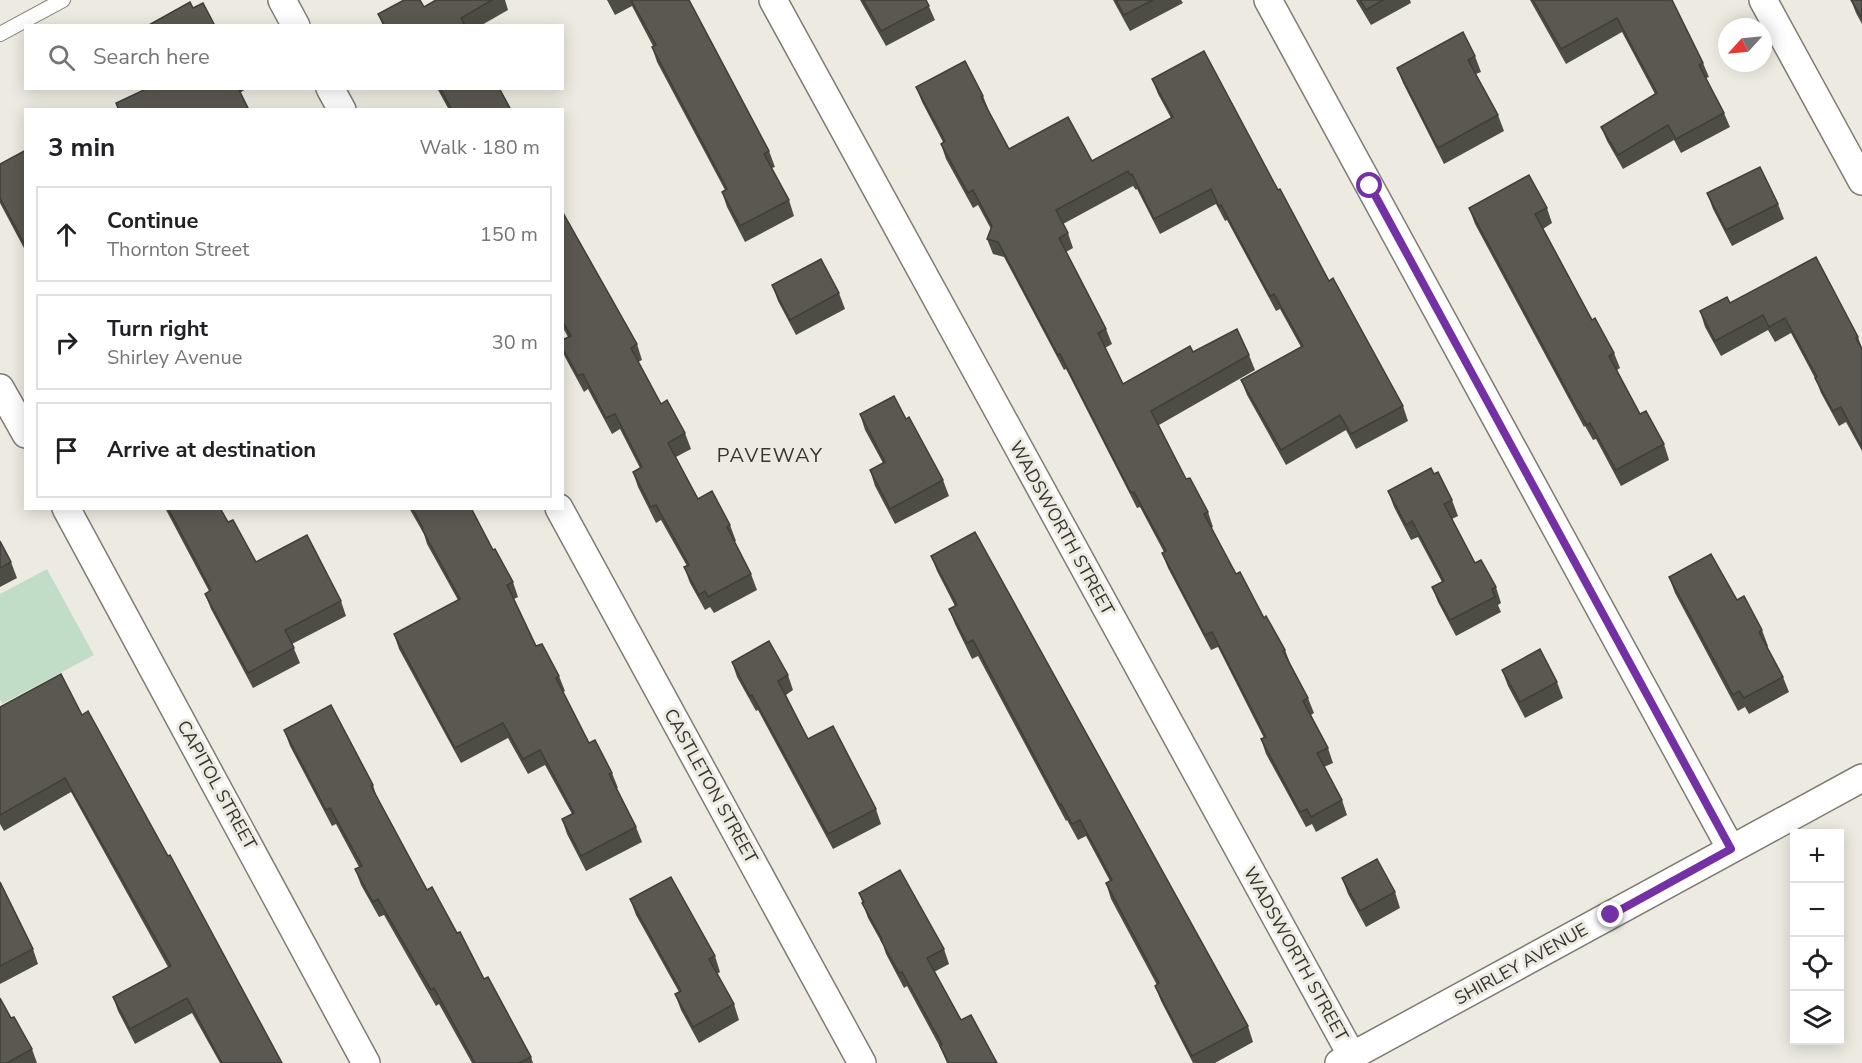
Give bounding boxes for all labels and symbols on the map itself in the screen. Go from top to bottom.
north arrow [1718,18,1772,72]
route start [1356,172,1382,198]
street label: WADSWORTH STREET [1004,437,1120,620]
district label: PAVEWAY [717,442,823,469]
street label: CASTLETON STREET [658,704,764,868]
street label: CAPITOL STREET [171,716,263,854]
street label: WADSWORTH STREET [1238,863,1354,1046]
route end [1597,901,1623,927]
street label: SHIRLEY AVENUE [1450,917,1592,1011]

